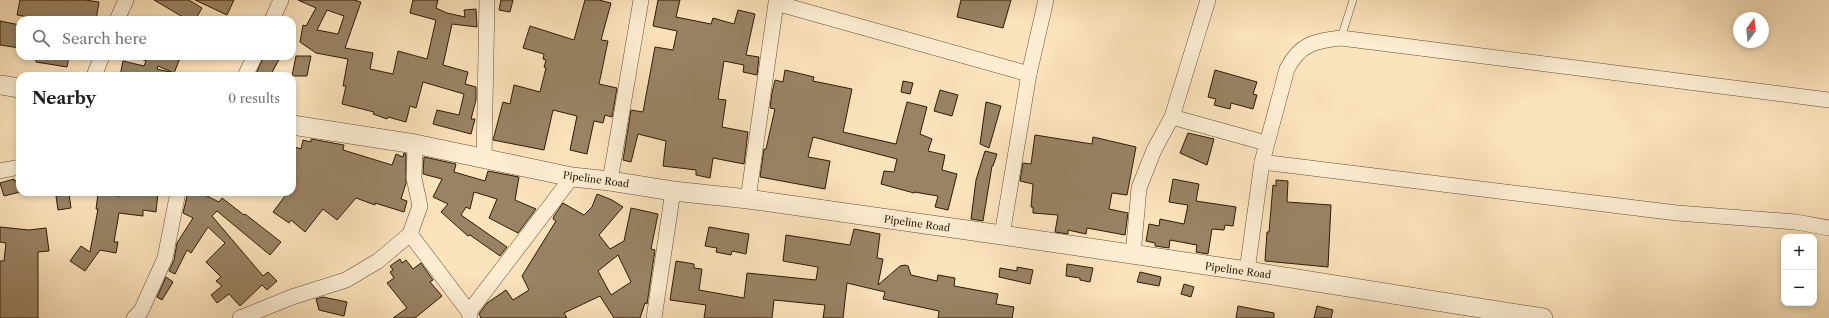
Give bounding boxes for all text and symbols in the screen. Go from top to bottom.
north arrow [1733,12,1769,48]
search box [16,16,296,60]
icon: search [30,27,52,49]
text: Search here [62,29,147,48]
text: Nearby [32,88,96,108]
text: 0 results [228,90,280,106]
street label: Pipeline Road [562,168,630,191]
street label: Pipeline Road [883,212,951,235]
map controls [1781,234,1817,306]
button: + [1781,234,1817,270]
street label: Pipeline Road [1204,259,1272,282]
button: − [1781,270,1817,306]

